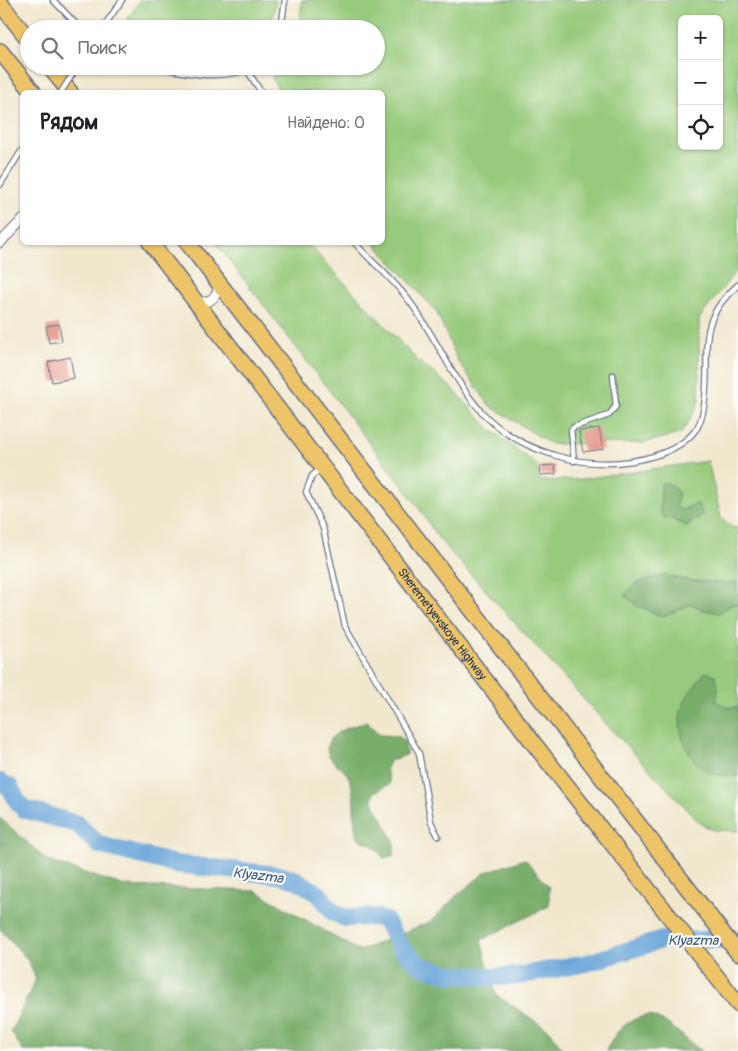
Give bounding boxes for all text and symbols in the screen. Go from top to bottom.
map controls [678,15,723,150]
button: + [678,15,723,60]
search box [20,20,385,75]
icon: search [38,34,66,62]
text: Поиск [78,36,128,60]
button: − [678,60,723,105]
button: locate [678,105,723,150]
text: Рядом [40,109,98,136]
text: Найдено: 0 [287,113,365,133]
street label: Sheremetyevskoye Highway [394,565,490,683]
water label: Klyazma [232,864,286,887]
water label: Klyazma [668,932,720,949]

